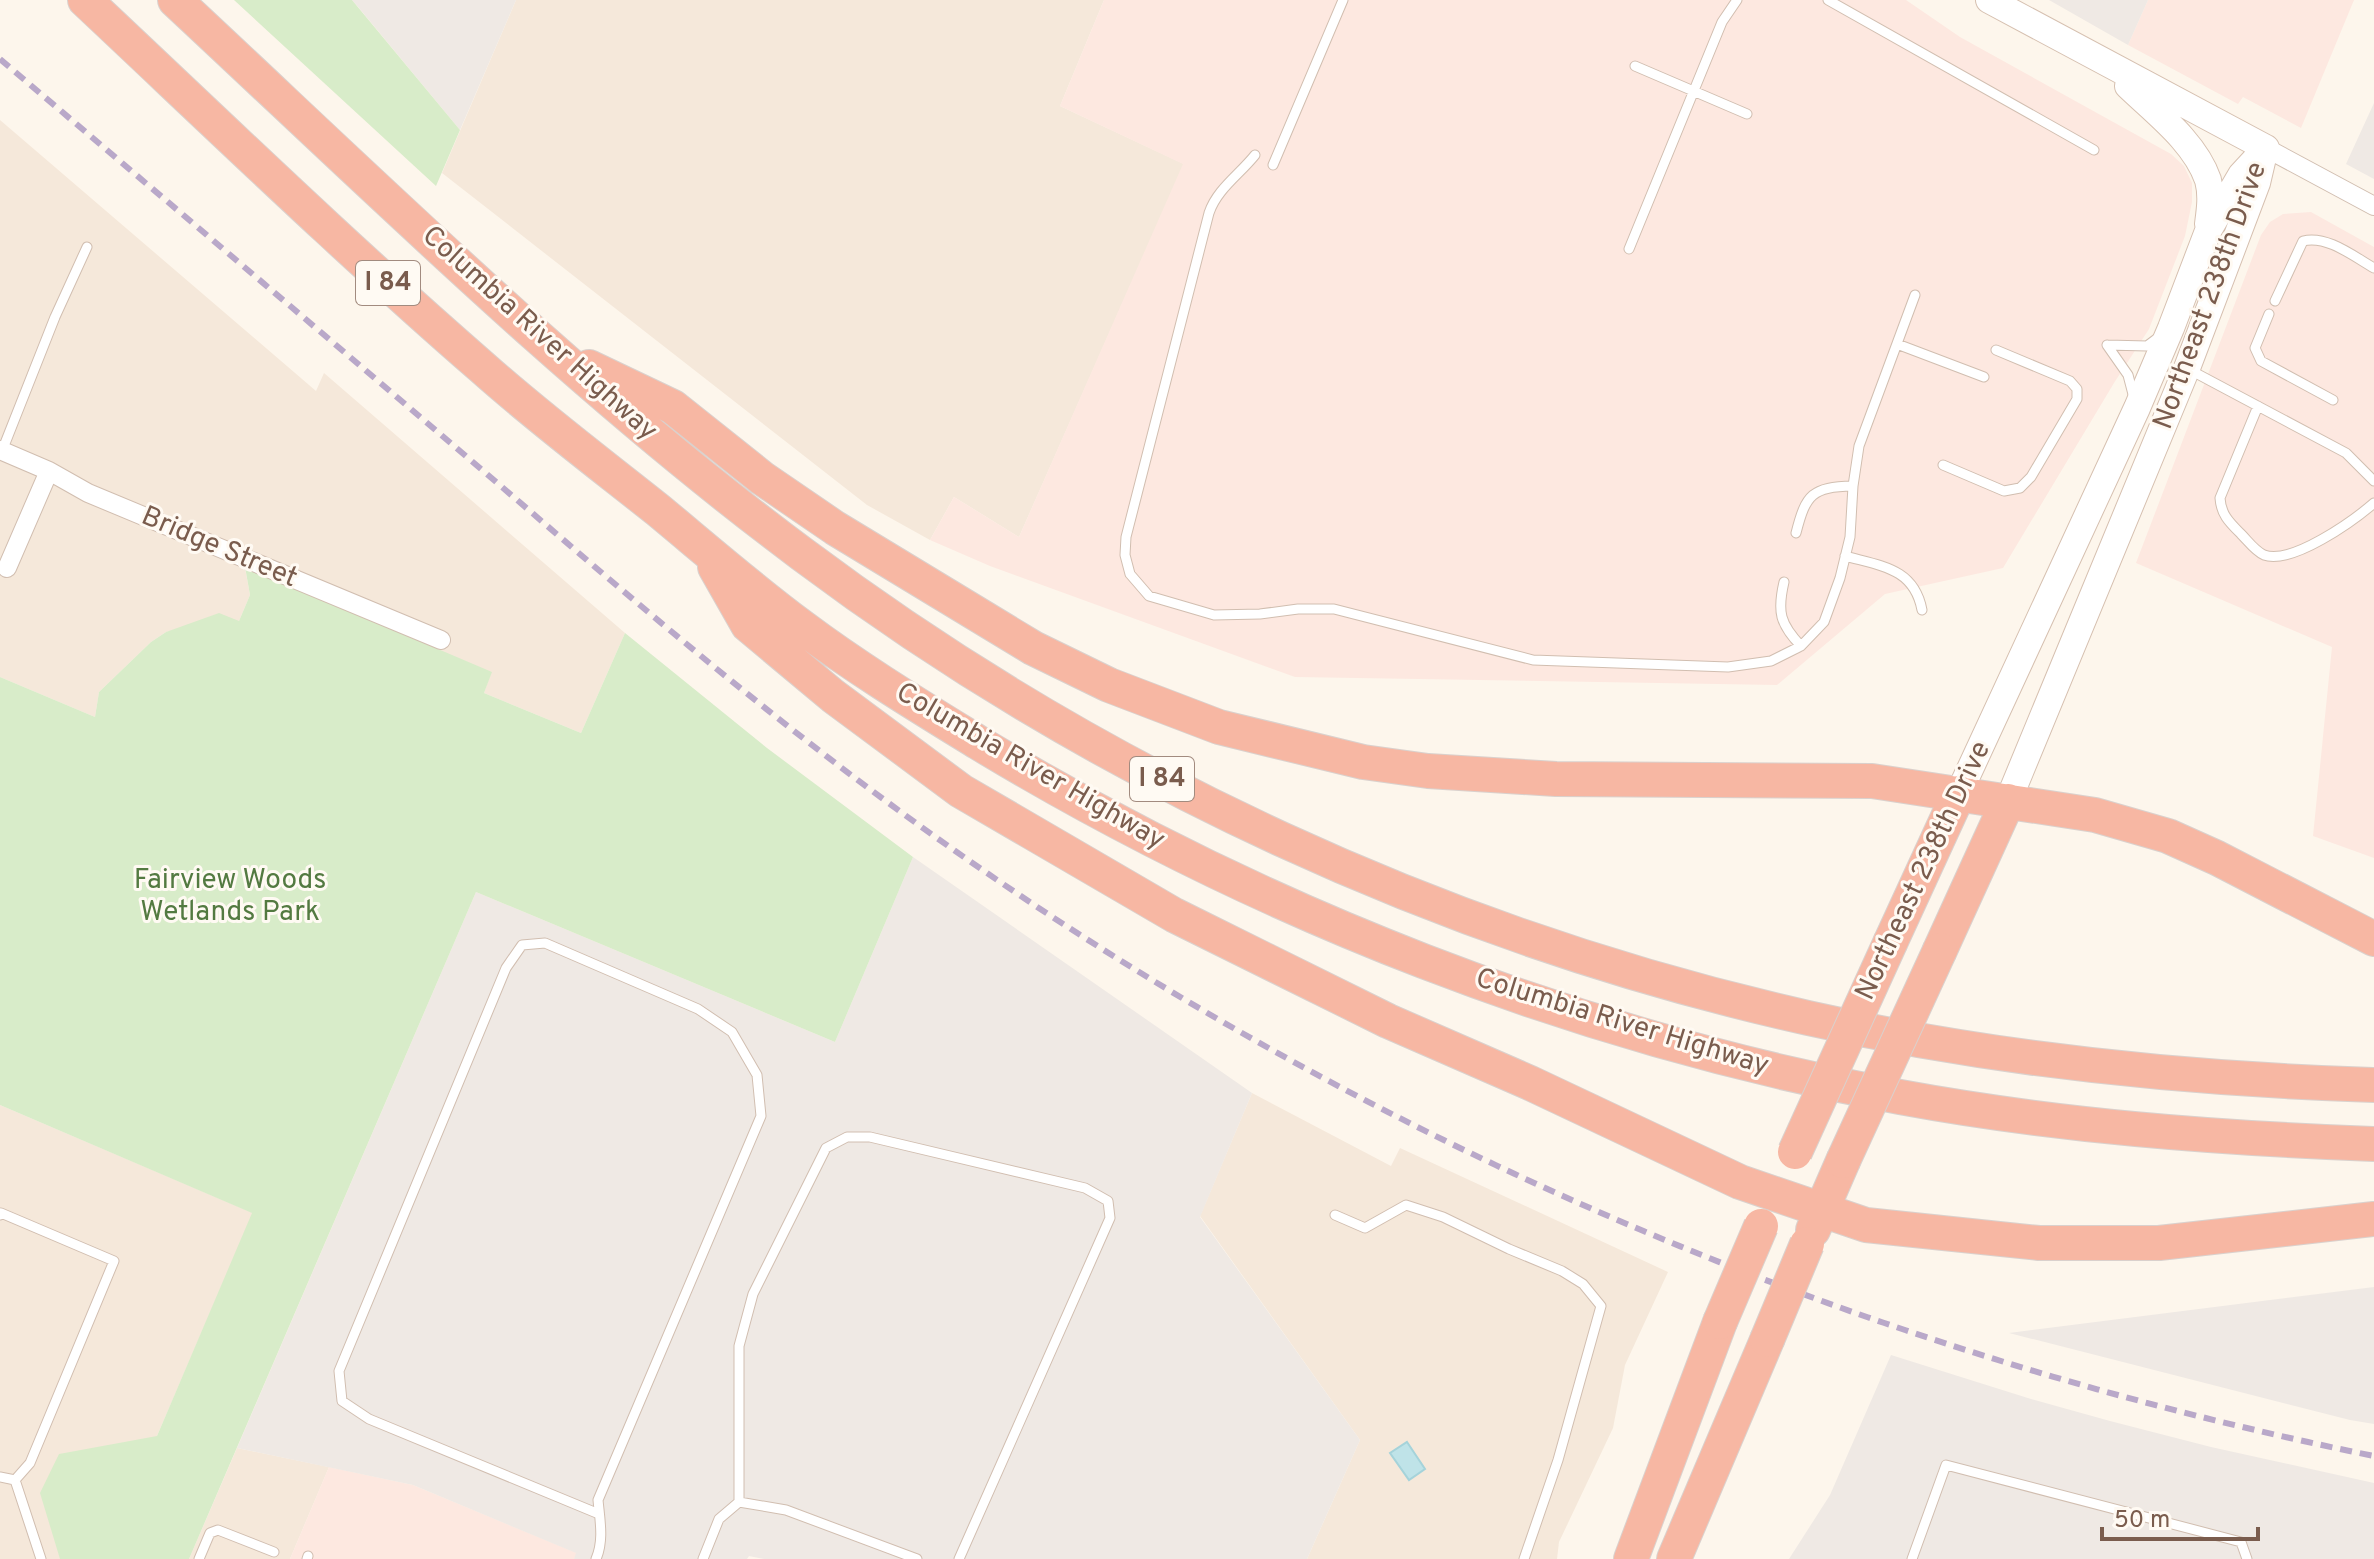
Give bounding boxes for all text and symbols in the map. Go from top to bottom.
street label: Northeast 238th Drive [2146,157,2276,435]
street label: Columbia River Highway [414,219,664,449]
road number: I 84 [356,261,420,305]
street label: Bridge Street [135,499,303,597]
street label: Columbia River Highway [889,675,1171,859]
street label: Northeast 238th Drive [1848,736,2000,1006]
road number: I 84 [1130,757,1194,801]
park label: Fairview Woods Wetlands Park [134,863,326,931]
street label: Columbia River Highway [1471,961,1773,1085]
scale bar [2102,1491,2258,1541]
text: 50 m [2114,1506,2170,1536]

